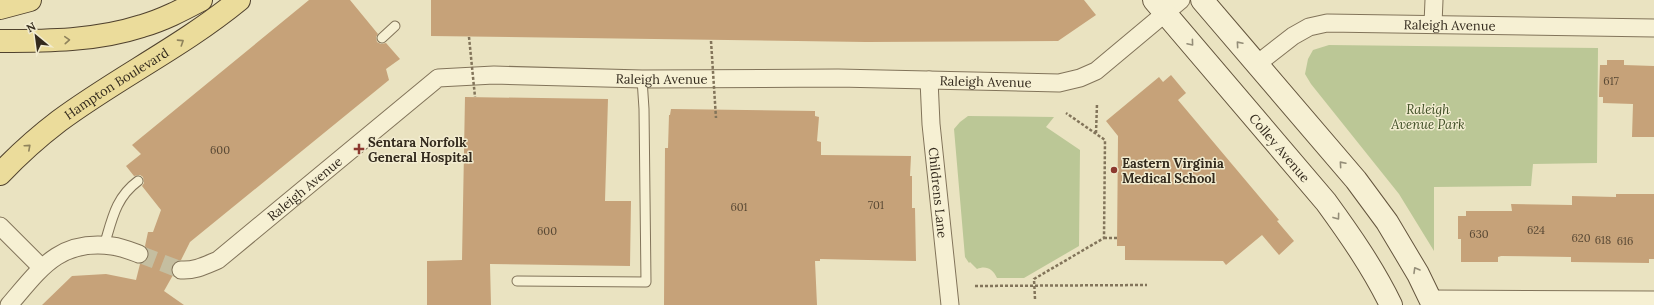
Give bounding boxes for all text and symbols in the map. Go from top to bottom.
north arrow [16,16,56,56]
street label: Raleigh Avenue [1403,16,1496,35]
text: N [24,19,39,35]
one-way arrow [64,35,70,44]
one-way arrow [1186,38,1193,45]
one-way arrow [177,39,184,46]
one-way arrow [1237,41,1244,48]
street label: Hampton Boulevard [61,44,172,123]
street label: Raleigh Avenue [615,70,708,88]
street label: Raleigh Avenue [939,72,1032,91]
house number: 617 [1603,74,1619,88]
park label: Raleigh Avenue Park [1390,101,1465,133]
street label: Colley Avenue [1245,110,1313,186]
place label: Sentara Norfolk General Hospital [368,134,473,166]
house number: 600 [210,143,230,157]
marker: Sentara Norfolk General Hospital [353,143,365,155]
one-way arrow [23,144,31,152]
street label: Childrens Lane [924,146,951,239]
street label: Raleigh Avenue [264,153,346,225]
place label: Eastern Virginia Medical School [1122,155,1224,187]
one-way arrow [1340,161,1347,168]
marker: Eastern Virginia Medical School [1109,165,1119,175]
house number: 701 [868,198,884,212]
house number: 601 [730,200,748,214]
one-way arrow [1332,213,1339,220]
house number: 624 [1527,223,1545,237]
house number: 600 [537,224,557,238]
house number: 630 [1469,227,1489,241]
house number: 620 [1571,231,1591,245]
house number: 618 [1595,233,1611,247]
house number: 616 [1617,234,1633,248]
one-way arrow [1413,267,1420,274]

